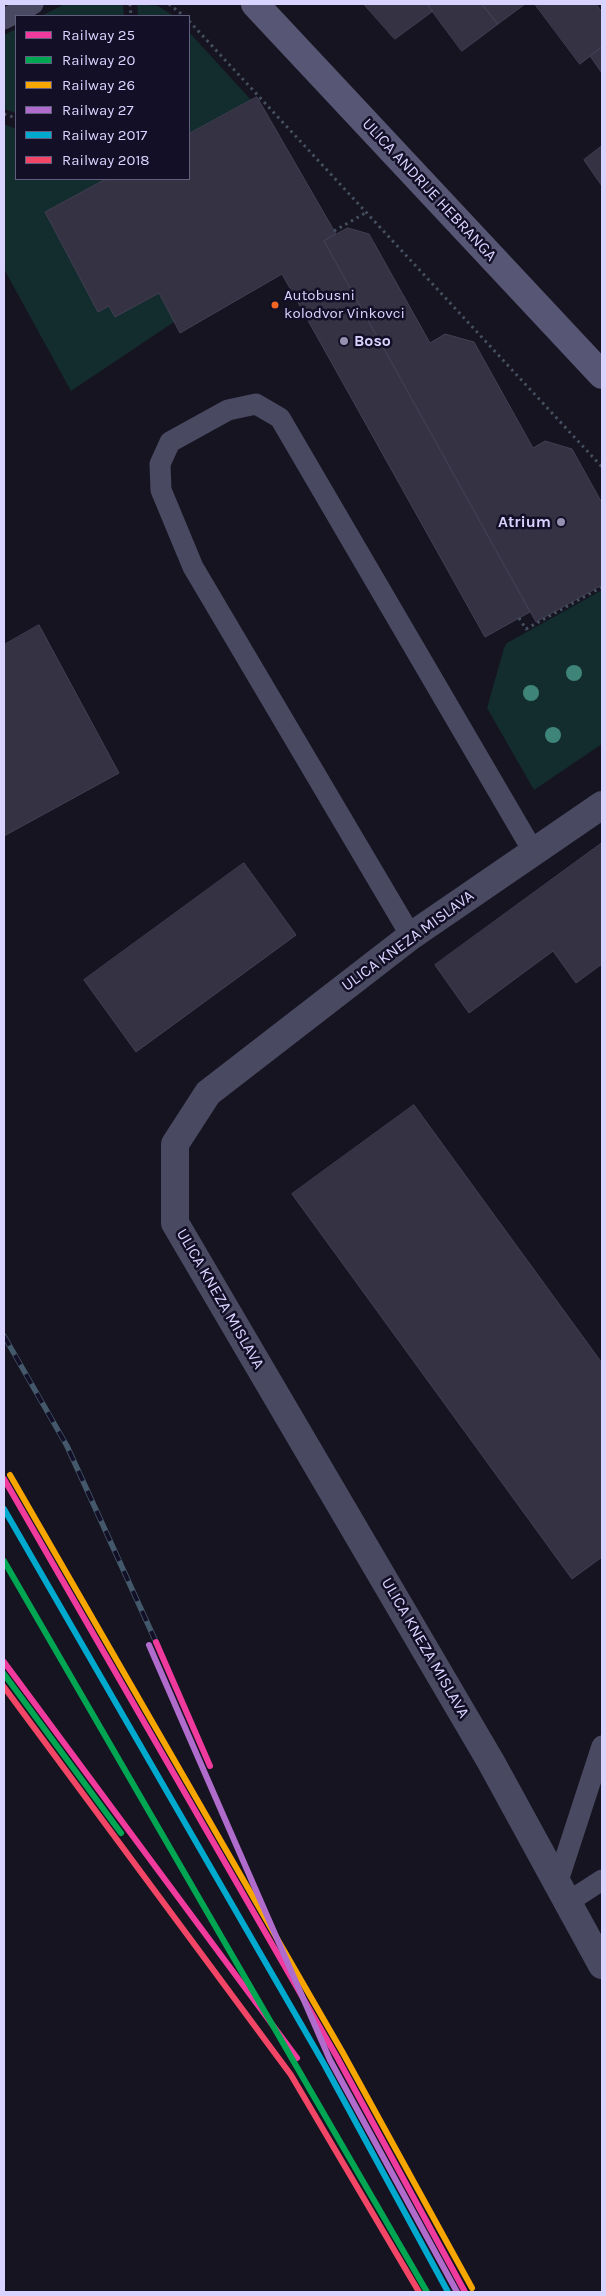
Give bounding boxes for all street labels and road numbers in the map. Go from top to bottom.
street label: ULICA ANDRIJE HEBRANGA [358,115,500,265]
street label: ULICA KNEZA MISLAVA [338,887,478,995]
street label: ULICA KNEZA MISLAVA [172,1225,268,1373]
street label: ULICA KNEZA MISLAVA [377,1574,473,1722]

